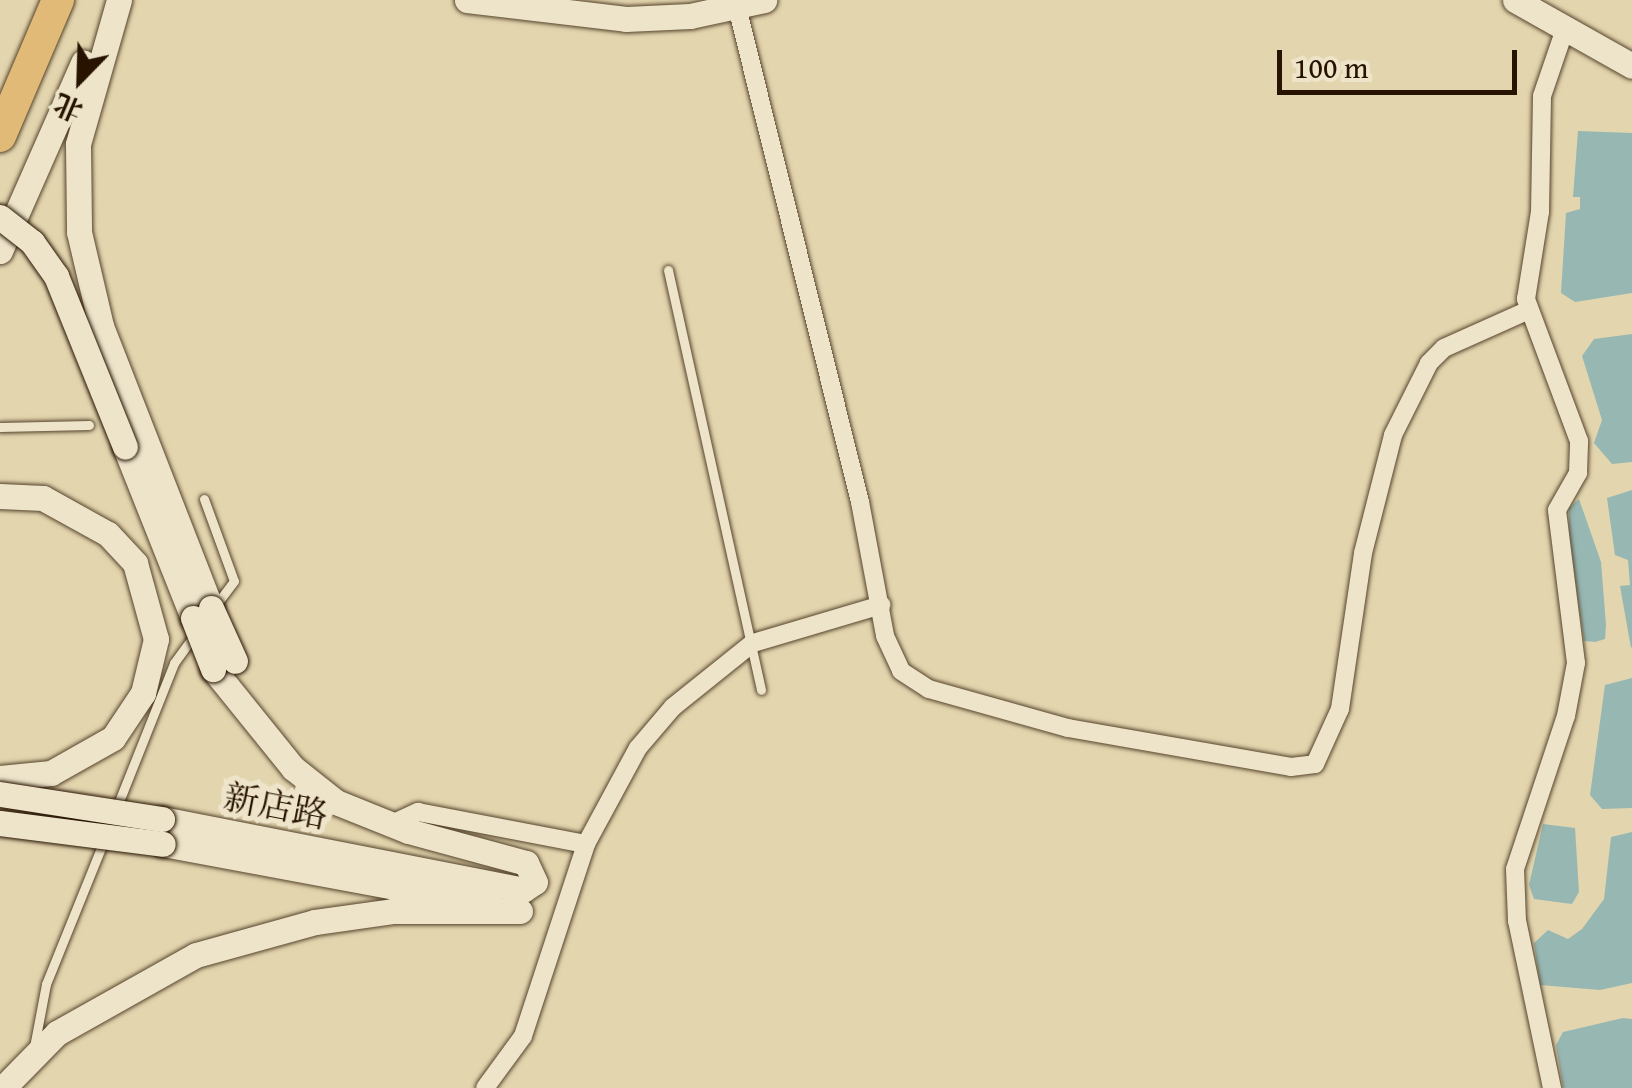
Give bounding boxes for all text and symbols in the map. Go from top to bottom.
north arrow [30,30,130,130]
scale bar [1282,30,1522,92]
text: 100 m [1294,45,1368,89]
text: 北 [47,84,89,132]
street label: 新店路 [220,775,332,837]

